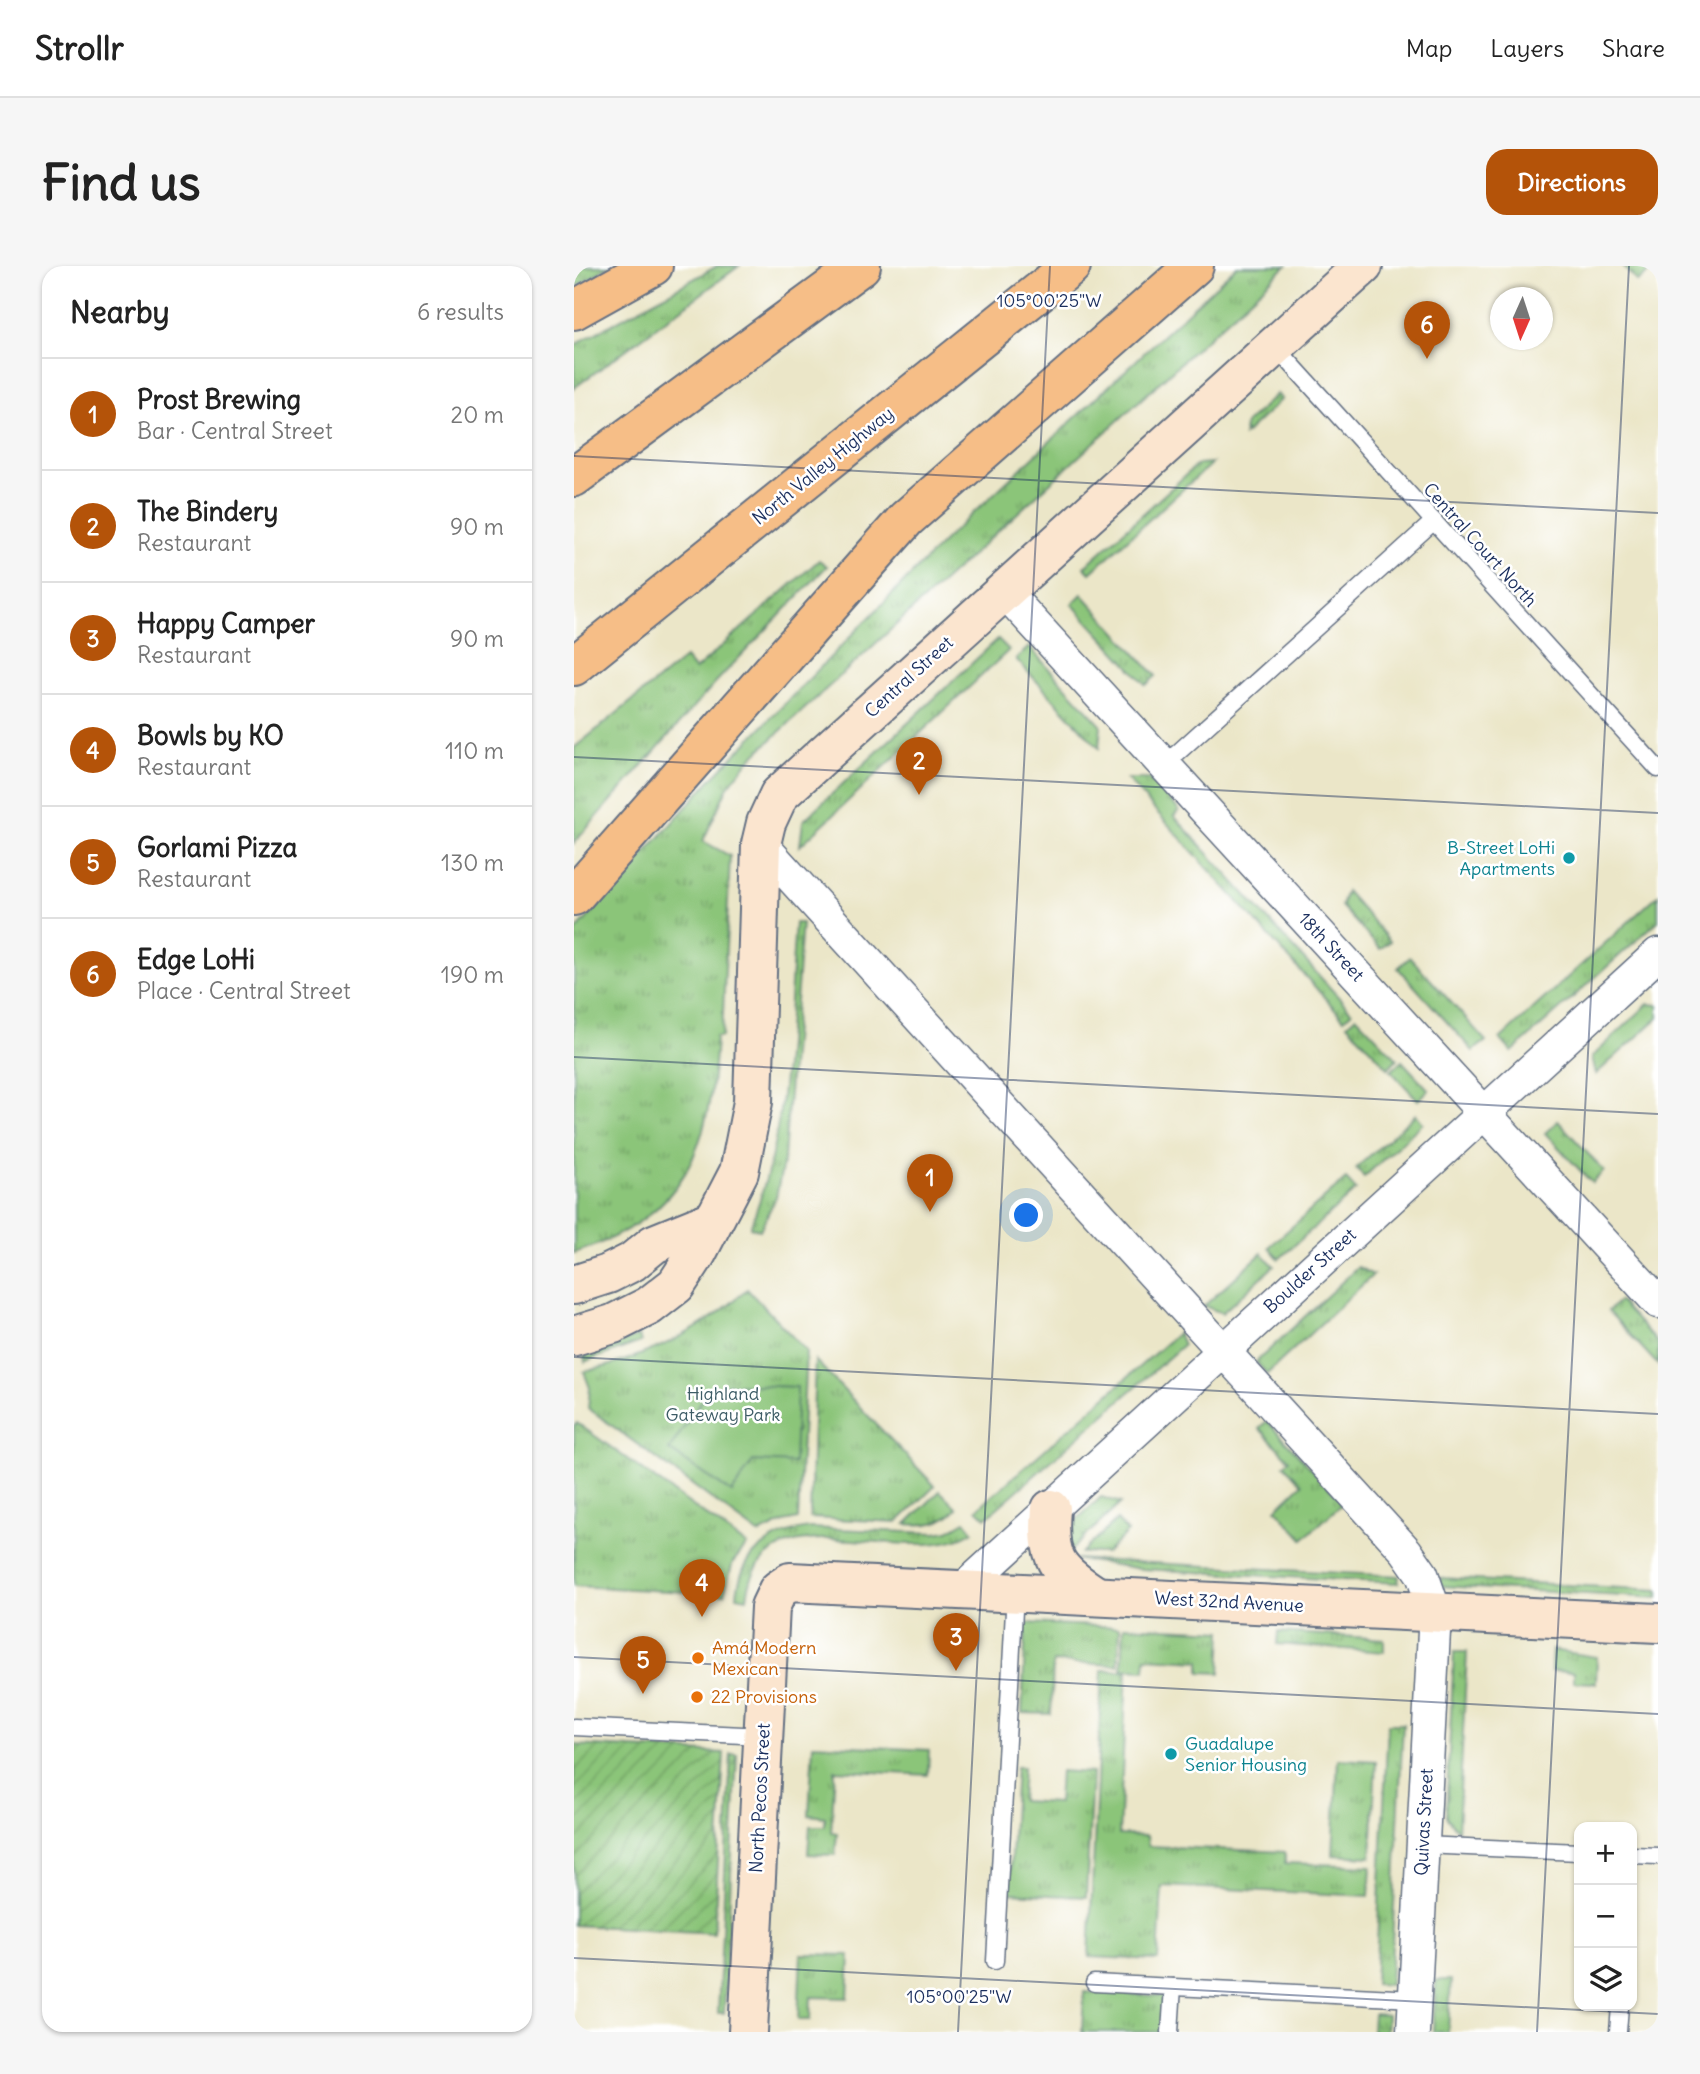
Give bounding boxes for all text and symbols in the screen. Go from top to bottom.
text: Strollr [35,27,124,69]
text: Map [1406,33,1452,63]
text: Layers [1490,33,1564,63]
text: Share [1602,33,1665,63]
button: Directions [1486,149,1658,215]
text: Find us [42,152,200,213]
north arrow [1490,287,1553,350]
text: 105°00'25"W [996,289,1102,312]
text: Nearby [70,293,170,331]
text: 6 results [417,297,504,326]
pin: 6 [1404,301,1450,359]
text: Prost Brewing [137,383,301,416]
text: 1 [88,400,98,429]
text: 20 m [451,400,504,429]
street label: North Valley Highway [747,401,898,530]
text: Bar · Central Street [137,416,333,445]
street label: Central Court North [1419,478,1542,612]
text: The Bindery [137,495,278,528]
text: 2 [87,512,99,541]
text: 90 m [450,512,504,541]
text: Restaurant [137,528,251,557]
text: Happy Camper [137,607,315,640]
text: 3 [86,624,100,653]
text: 90 m [450,624,504,653]
street label: Central Street [860,631,958,722]
text: Restaurant [137,640,251,669]
text: Bowls by KO [137,719,284,752]
text: 4 [86,736,100,765]
text: 110 m [445,736,504,765]
pin: 2 [896,737,942,795]
text: Restaurant [137,752,251,781]
text: Gorlami Pizza [137,831,297,864]
place label: B-Street LoHi Apartments [1447,836,1555,880]
text: 5 [86,848,100,877]
text: 130 m [441,848,504,877]
marker: B-Street LoHi Apartments [1561,850,1577,866]
text: Restaurant [137,864,251,893]
street label: 18th Street [1294,907,1369,986]
text: Edge LoHi [137,943,255,976]
text: 6 [86,960,100,989]
text: 190 m [441,960,504,989]
text: Place · Central Street [137,976,351,1005]
pin: 1 [907,1154,953,1212]
your location [1009,1198,1043,1232]
street label: Boulder Street [1259,1223,1361,1318]
park label: Highland Gateway Park [666,1382,780,1426]
pin: 4 [679,1559,725,1617]
street label: West 32nd Avenue [1154,1586,1304,1617]
pin: 3 [933,1613,979,1671]
pin: 5 [620,1636,666,1694]
place label: Amá Modern Mexican [712,1636,816,1680]
marker: Amá Modern Mexican [690,1650,706,1666]
place label: 22 Provisions [711,1685,817,1708]
marker: 22 Provisions [689,1689,705,1705]
street label: North Pecos Street [744,1722,775,1873]
place label: Guadalupe Senior Housing [1185,1732,1307,1776]
marker: Guadalupe Senior Housing [1163,1746,1179,1762]
street label: Quivas Street [1409,1768,1438,1876]
map controls [1574,1822,1637,2011]
button: + [1574,1822,1637,1885]
button: − [1574,1885,1637,1948]
button: layers [1574,1948,1637,2011]
text: 105°00'25"W [906,1985,1012,2008]

